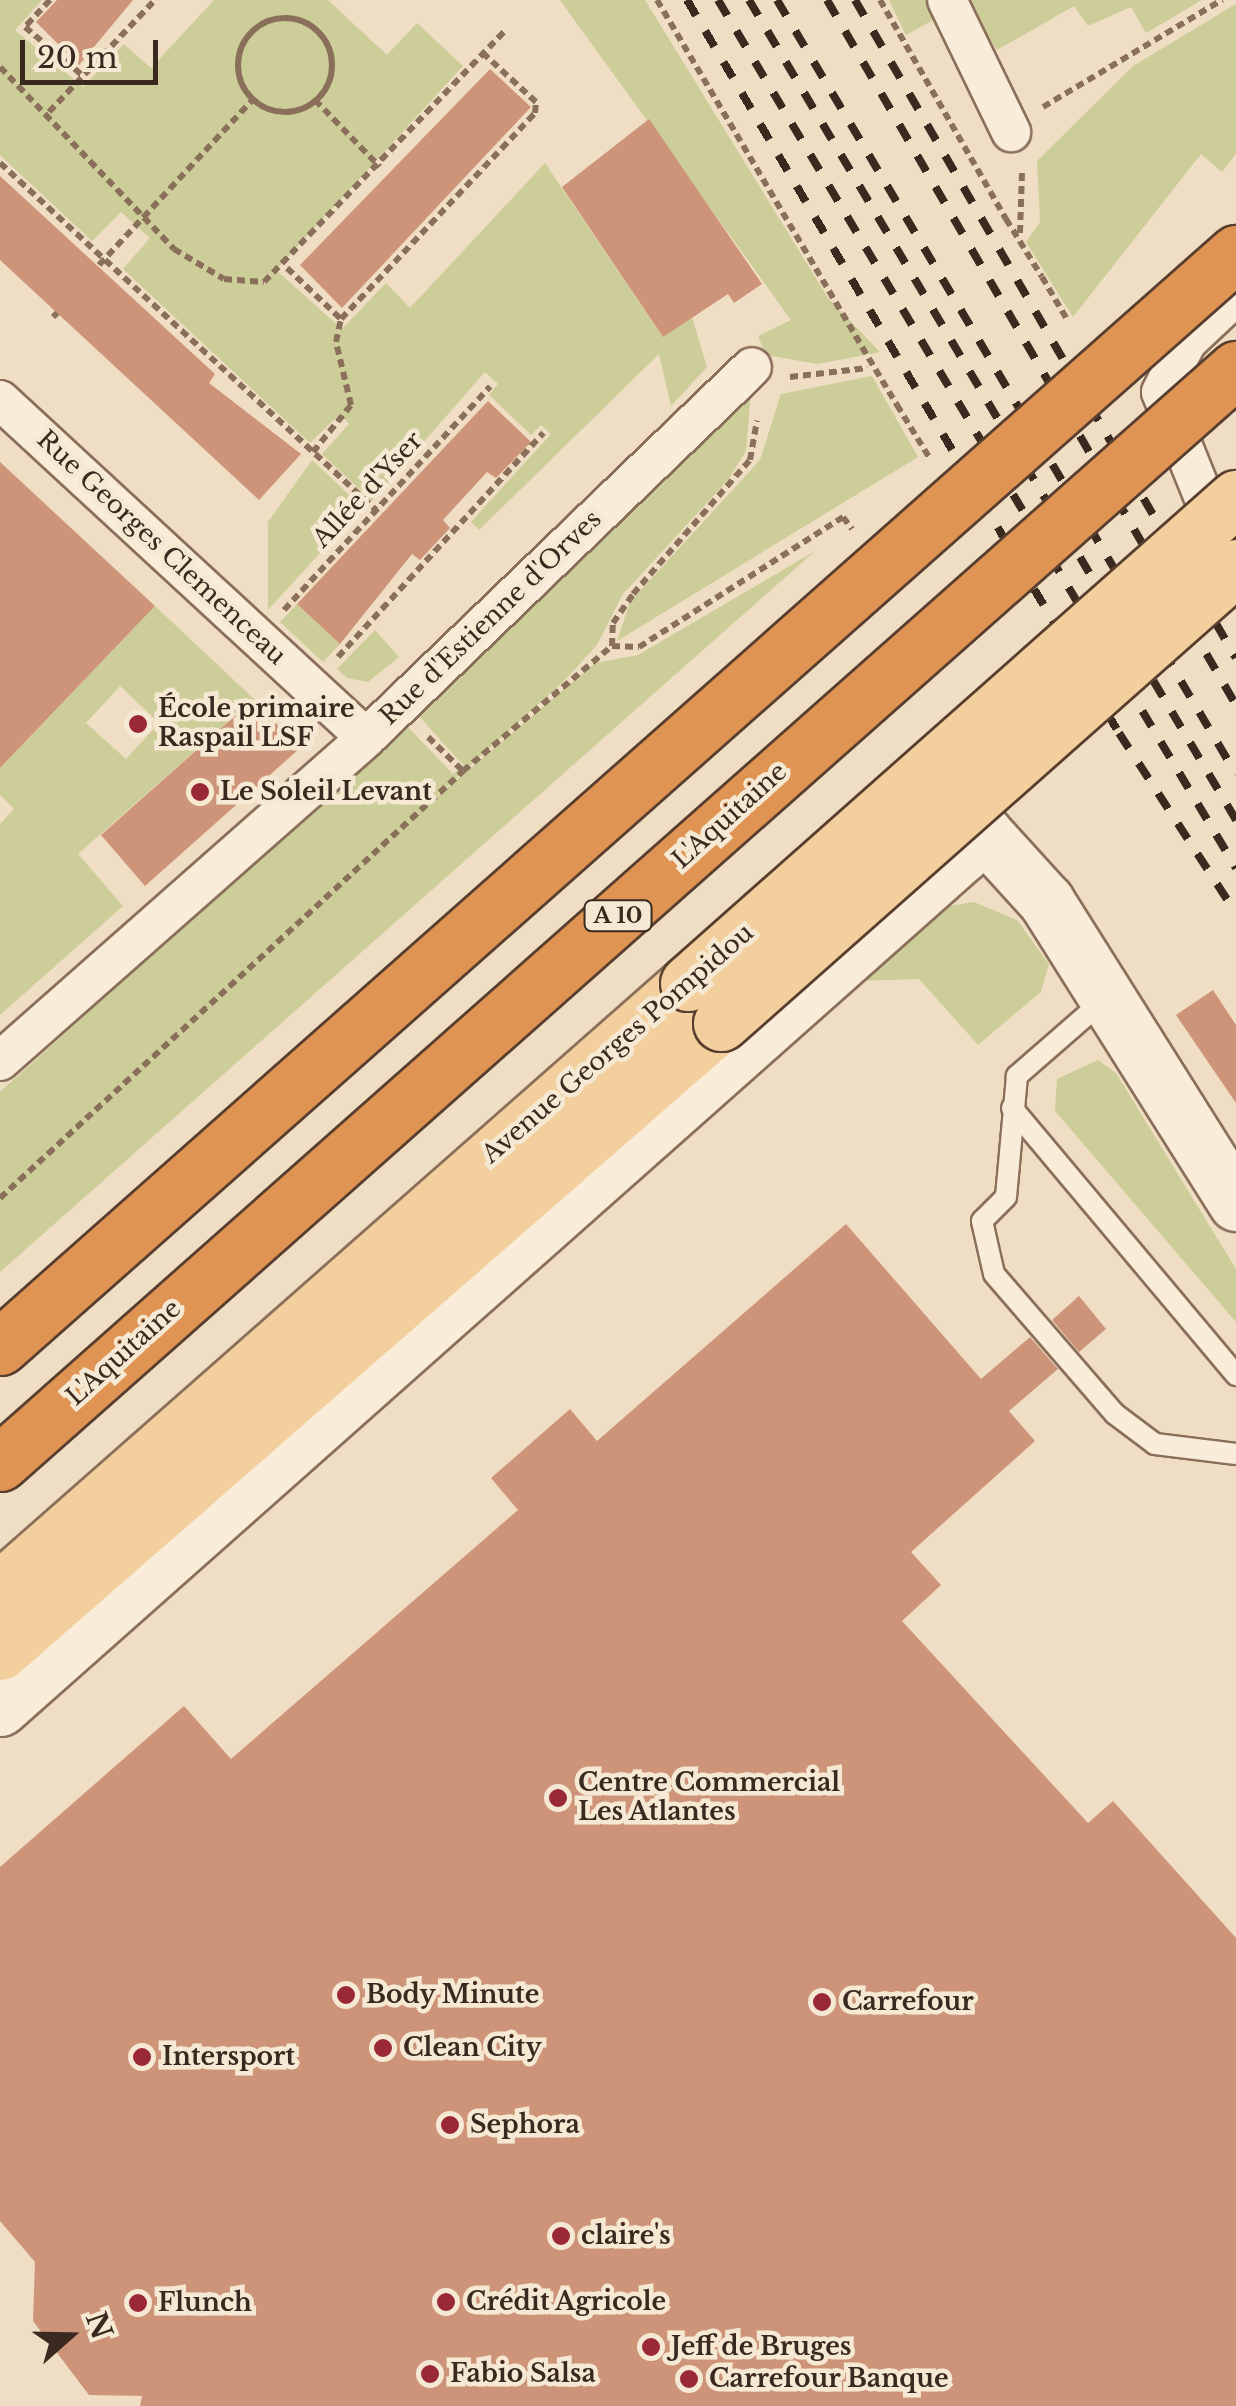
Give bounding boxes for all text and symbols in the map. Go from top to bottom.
scale bar [25,20,162,82]
text: 20 m [37,39,118,76]
street label: Rue Georges Clemenceau [30,425,292,671]
street label: Allée d'Yser [307,426,429,554]
street label: Rue d'Estienne d'Orves [374,504,608,732]
place label: École primaire Raspail LSF [158,695,355,754]
marker: École primaire Raspail LSF [127,713,149,735]
street label: L'Aquitaine [667,757,793,875]
place label: Le Soleil Levant [220,777,432,807]
marker: Le Soleil Levant [189,781,211,803]
road number: A 10 [583,899,653,933]
street label: Avenue Georges Pompidou [476,918,760,1170]
street label: L'Aquitaine [61,1294,187,1412]
place label: Centre Commercial Les Atlantes [578,1769,840,1828]
marker: Centre Commercial Les Atlantes [547,1787,569,1809]
place label: Body Minute [366,1980,540,2010]
marker: Body Minute [335,1984,357,2006]
place label: Carrefour [842,1987,974,2017]
marker: Carrefour [811,1991,833,2013]
place label: Clean City [403,2033,542,2063]
marker: Clean City [372,2037,394,2059]
place label: Intersport [162,2042,295,2072]
marker: Intersport [131,2046,153,2068]
place label: Sephora [470,2110,580,2140]
marker: Sephora [439,2114,461,2136]
place label: claire's [581,2221,671,2251]
marker: claire's [550,2225,572,2247]
north arrow [20,2286,120,2386]
place label: Crédit Agricole [466,2287,667,2317]
place label: Flunch [158,2288,252,2318]
marker: Crédit Agricole [435,2291,457,2313]
marker: Flunch [127,2292,149,2314]
text: N [78,2307,120,2344]
place label: Jeff de Bruges [671,2332,851,2362]
marker: Jeff de Bruges [640,2336,662,2358]
place label: Fabio Salsa [450,2359,596,2389]
marker: Fabio Salsa [419,2363,441,2385]
place label: Carrefour Banque [709,2364,949,2394]
marker: Carrefour Banque [678,2368,700,2390]

